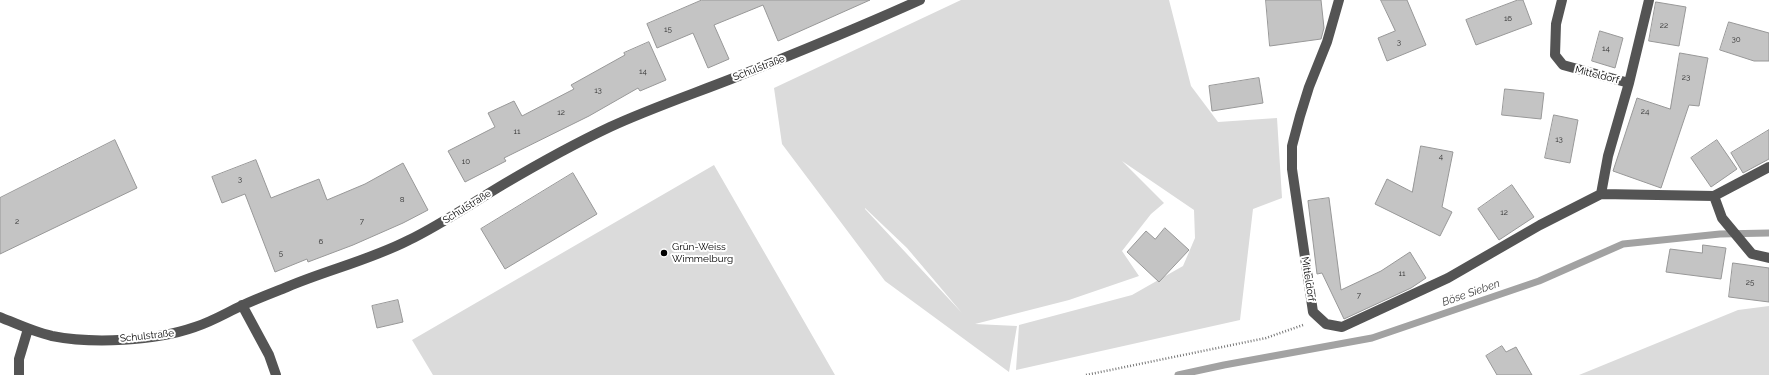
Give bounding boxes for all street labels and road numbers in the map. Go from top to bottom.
street label: Schulstraße [731,53,787,83]
street label: Mitteldorf [1574,64,1620,86]
street label: Schulstraße [441,187,493,227]
street label: Mitteldorf [1299,256,1317,302]
street label: Schulstraße [119,327,175,345]

